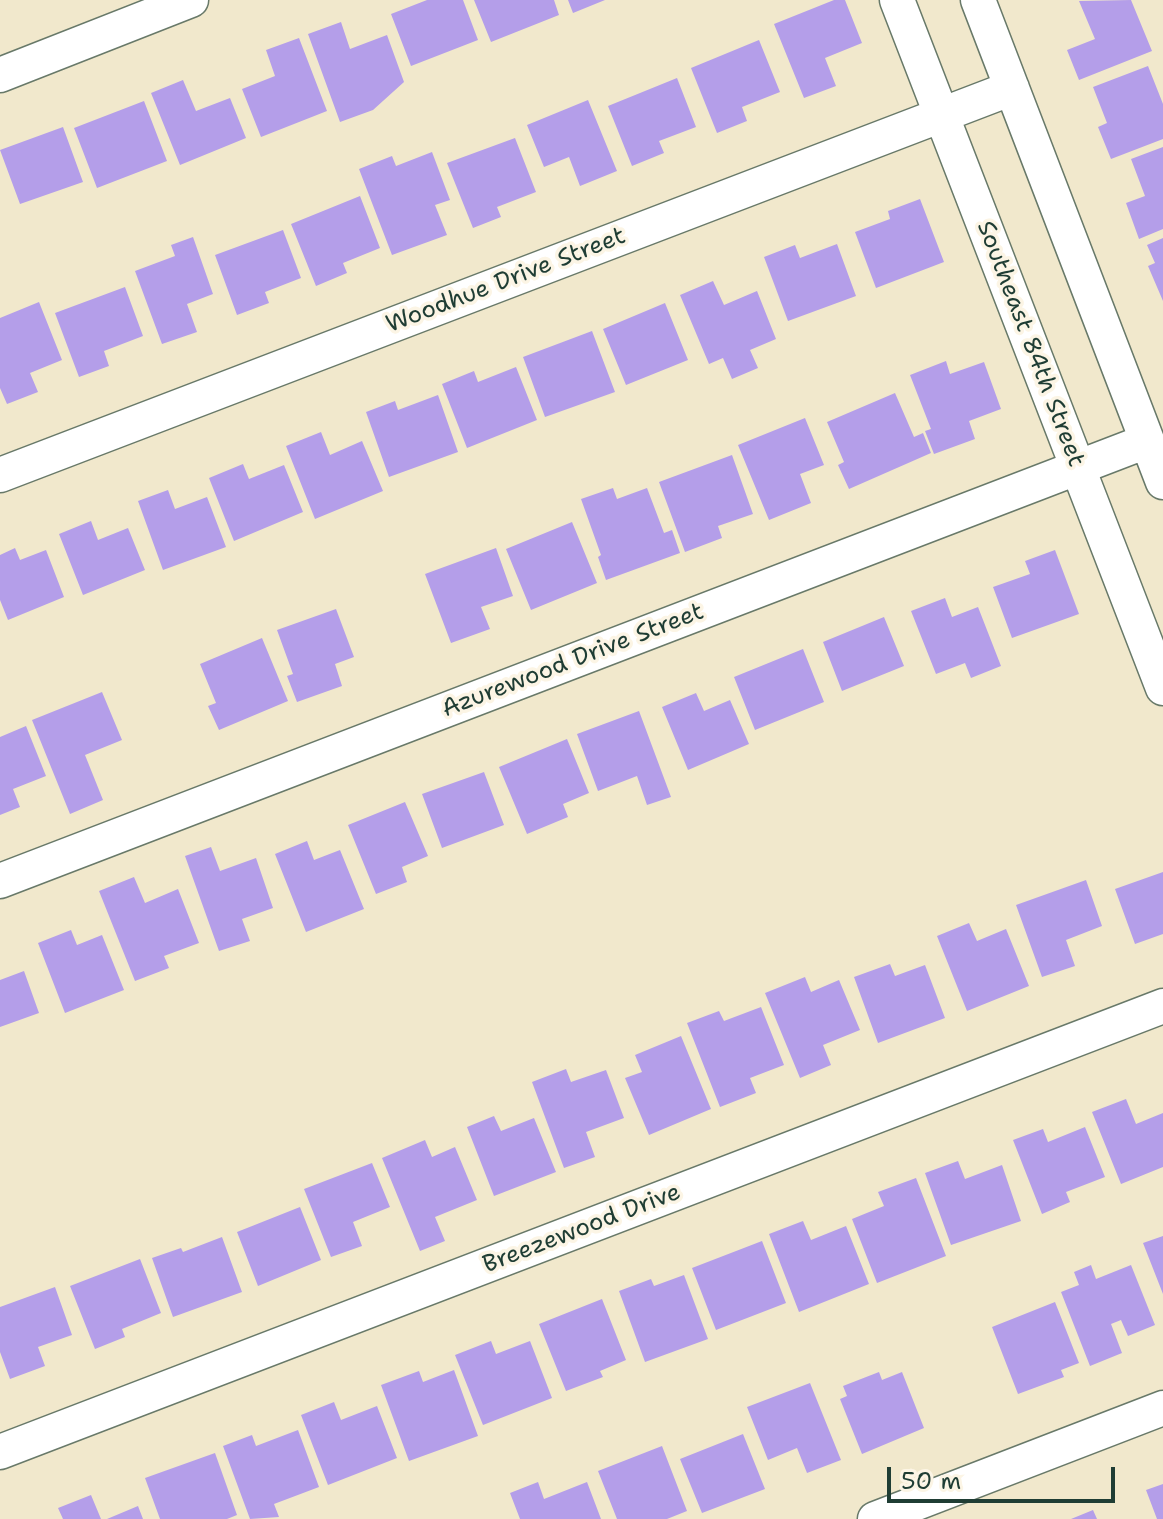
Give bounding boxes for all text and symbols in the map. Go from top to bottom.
street label: Southeast 84th Street [970,217,1090,471]
street label: Woodhue Drive Street [382,222,630,340]
street label: Azurewood Drive Street [438,598,708,724]
street label: Breezewood Drive [479,1178,685,1280]
scale bar [891,1451,1119,1501]
text: 50 m [901,1465,961,1497]

